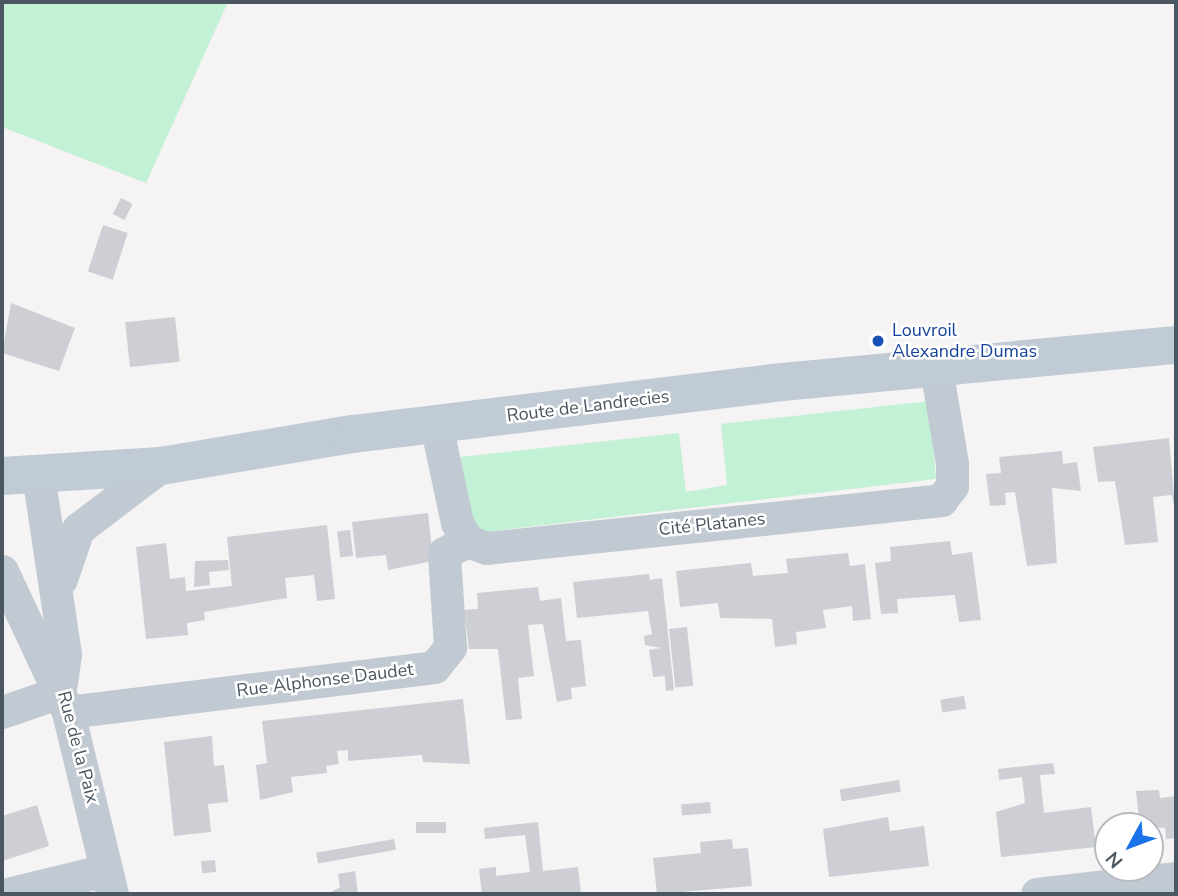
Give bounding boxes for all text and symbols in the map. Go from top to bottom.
place label: Louvroil Alexandre Dumas [892,320,1037,362]
marker: Louvroil Alexandre Dumas [870,333,886,349]
street label: Route de Landrecies [505,385,671,427]
street label: Cité Platanes [658,508,766,540]
street label: Rue Alphonse Daudet [235,658,415,702]
street label: Rue de la Paix [53,689,103,805]
north arrow [1094,812,1164,882]
text: N [1100,846,1129,873]

